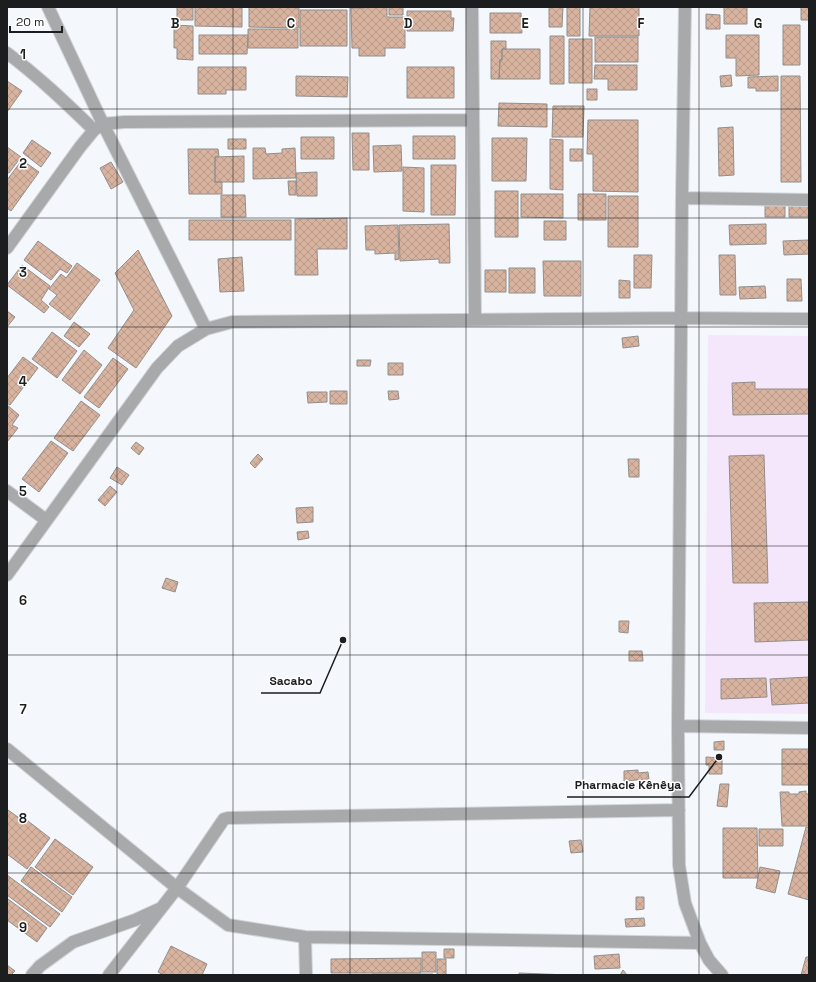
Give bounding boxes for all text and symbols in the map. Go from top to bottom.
scale bar [10,8,62,34]
text: 20 m [16,14,44,30]
text: B [171,15,180,32]
text: C [287,15,295,32]
text: D [404,15,413,32]
text: E [521,15,529,32]
text: F [638,15,645,32]
text: G [754,15,762,32]
text: 1 [20,46,26,63]
text: 2 [19,155,27,172]
text: 3 [19,264,27,281]
text: 4 [19,373,27,390]
text: 5 [19,483,27,500]
text: 6 [19,592,27,609]
callout: Sacabo [261,669,320,693]
text: Sacabo [269,673,313,689]
text: 7 [19,701,27,718]
callout: Pharmacie Kênêya [567,773,689,797]
text: Pharmacie Kênêya [575,777,681,793]
text: 8 [19,810,27,827]
text: 9 [19,919,27,936]

